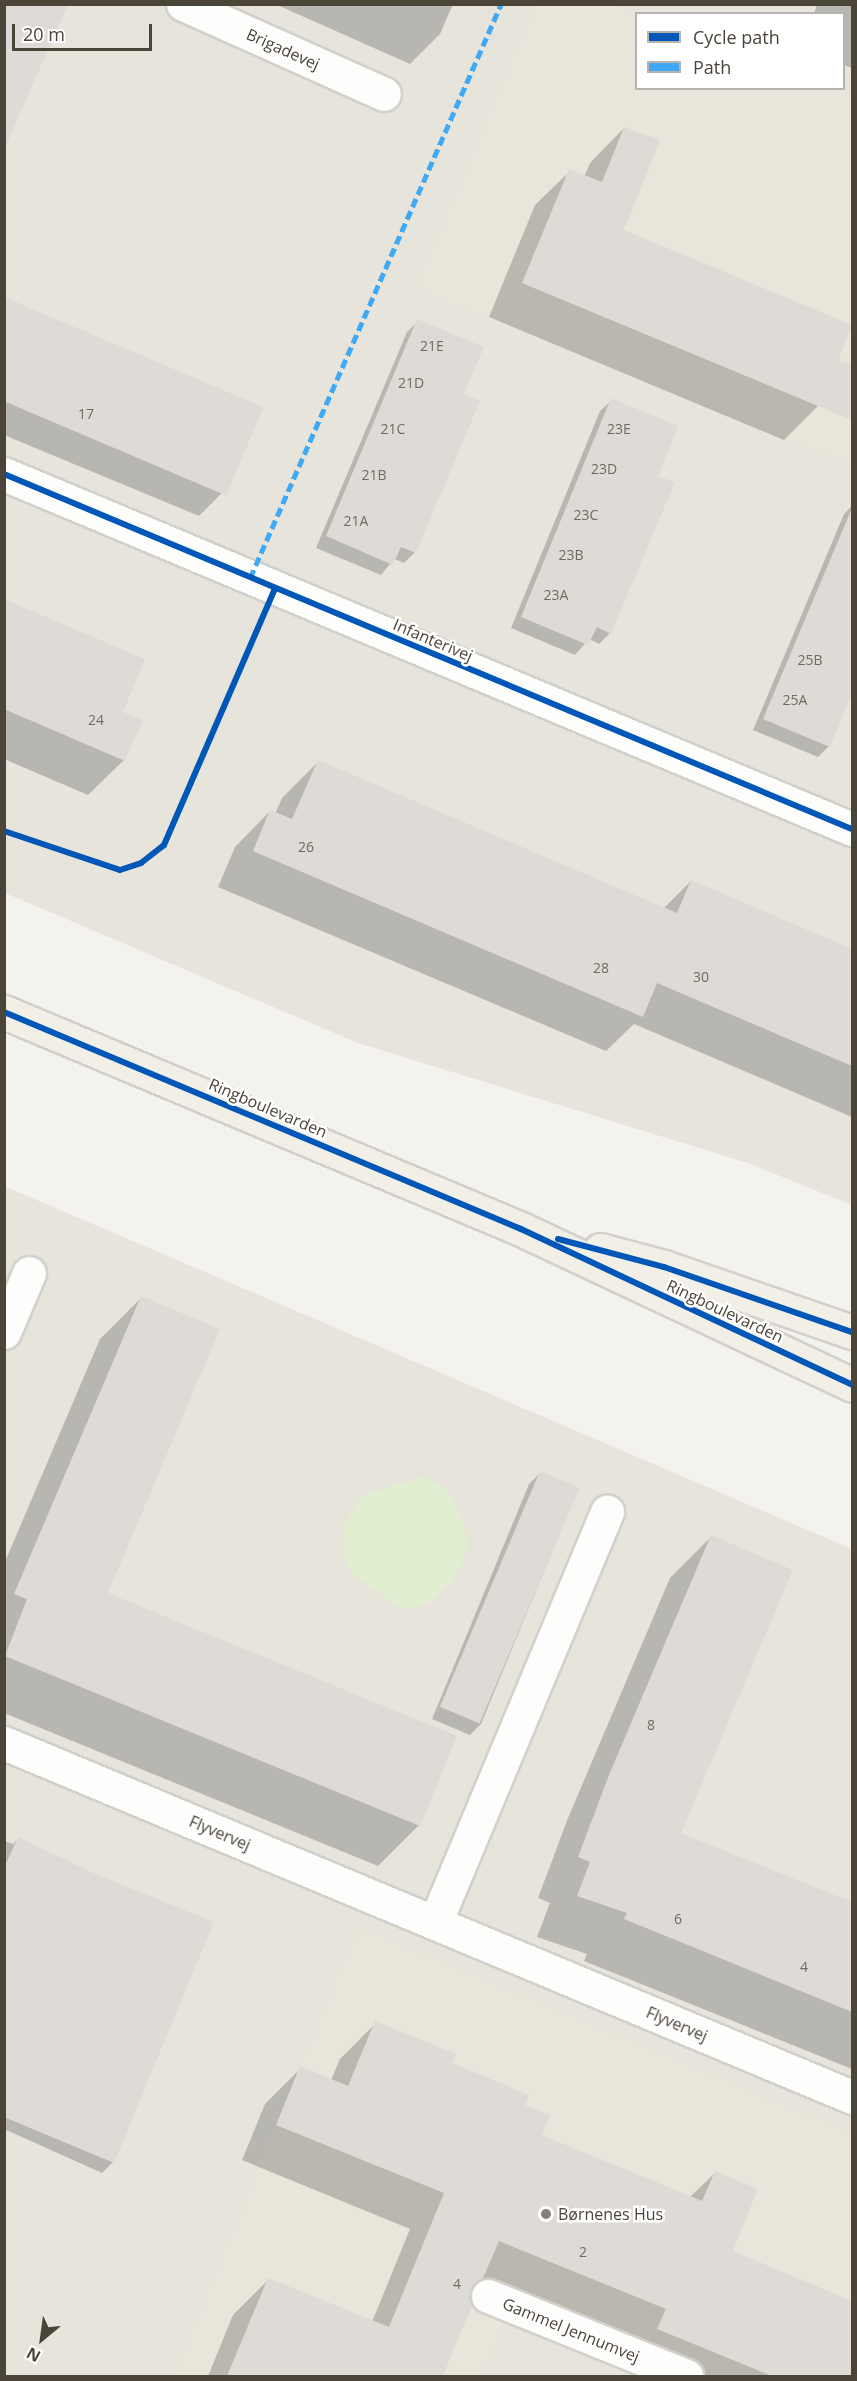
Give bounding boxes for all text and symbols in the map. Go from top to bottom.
scale bar [15,12,154,50]
legend [635,12,845,90]
text: 20 m [23,22,65,46]
street label: Brigadevej [243,24,323,74]
text: Cycle path [693,25,780,49]
text: Path [693,55,731,79]
house number: 21E [420,338,444,354]
house number: 21D [398,375,424,391]
house number: 17 [78,406,94,422]
house number: 21C [381,421,405,437]
house number: 23E [607,421,631,437]
house number: 23D [591,461,617,477]
house number: 21B [361,467,387,483]
house number: 23C [574,507,598,523]
house number: 21A [344,513,368,529]
house number: 23B [558,547,584,563]
house number: 23A [544,587,568,603]
street label: Infanterivej [390,615,476,665]
house number: 25B [797,652,823,668]
house number: 25A [783,692,807,708]
house number: 24 [88,712,104,728]
house number: 26 [298,839,314,855]
house number: 28 [593,960,609,976]
house number: 30 [693,969,709,985]
street label: Ringboulevarden [206,1074,330,1142]
street label: Ringboulevarden [664,1276,786,1346]
house number: 8 [647,1717,655,1733]
street label: Flyvervej [186,1811,254,1855]
house number: 6 [674,1911,682,1927]
house number: 4 [800,1959,808,1975]
street label: Flyvervej [643,2002,711,2046]
place label: Børnenes Hus [558,2204,663,2224]
marker: Børnenes Hus [539,2207,553,2221]
house number: 2 [579,2244,587,2260]
house number: 4 [453,2276,461,2292]
street label: Gammel Jennumvej [500,2294,642,2366]
north arrow [12,2309,72,2369]
text: N [22,2342,44,2368]

